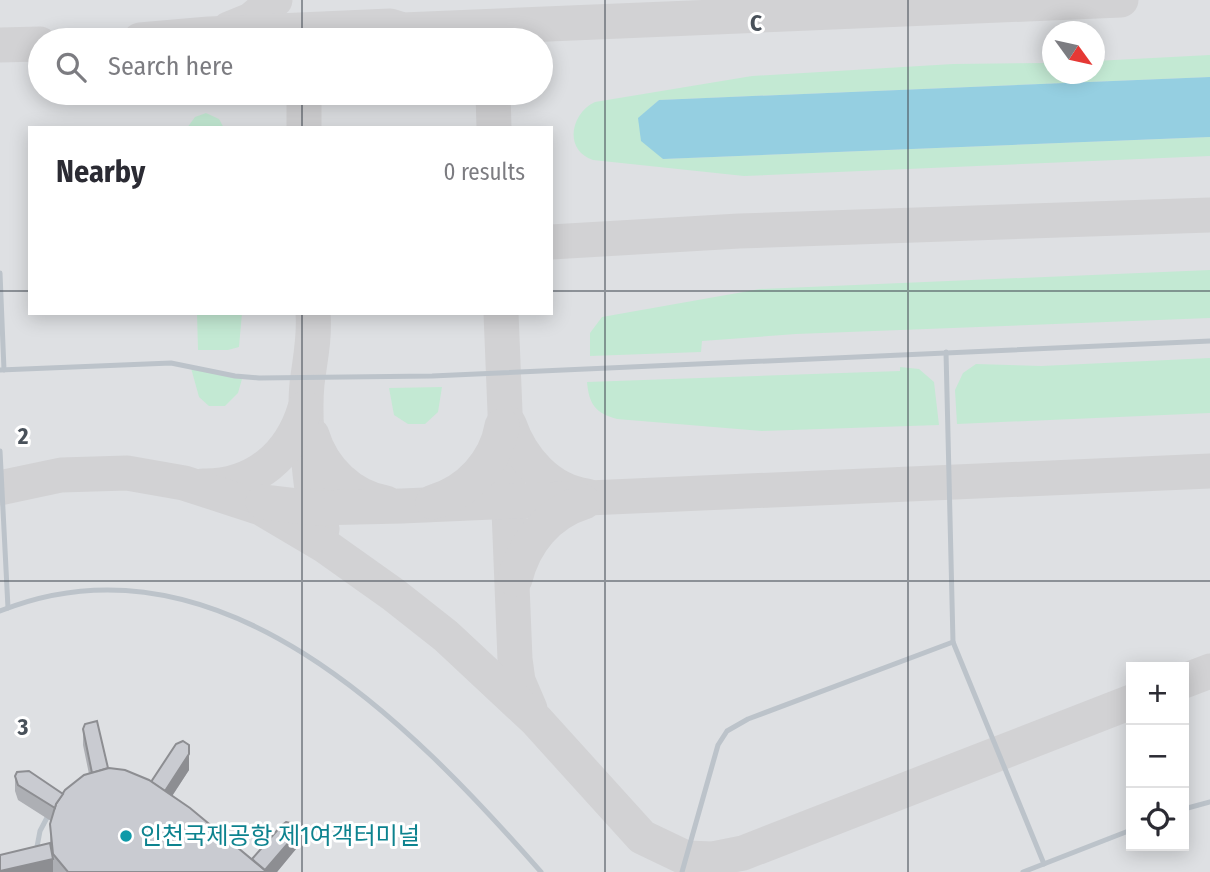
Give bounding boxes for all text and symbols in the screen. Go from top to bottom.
text: C [750,9,762,37]
north arrow [1042,21,1105,84]
search box [28,28,553,105]
icon: search [52,48,90,86]
text: Search here [108,51,233,82]
text: Nearby [56,154,145,190]
text: 0 results [444,158,525,186]
text: 2 [17,422,29,450]
map controls [1126,662,1189,851]
button: + [1126,662,1189,725]
text: 3 [17,713,29,741]
button: − [1126,725,1189,788]
button: locate [1126,788,1189,851]
place label: 인천국제공항 제1여객터미널 [140,822,420,850]
marker: 인천국제공항 제1여객터미널 [118,828,134,844]

